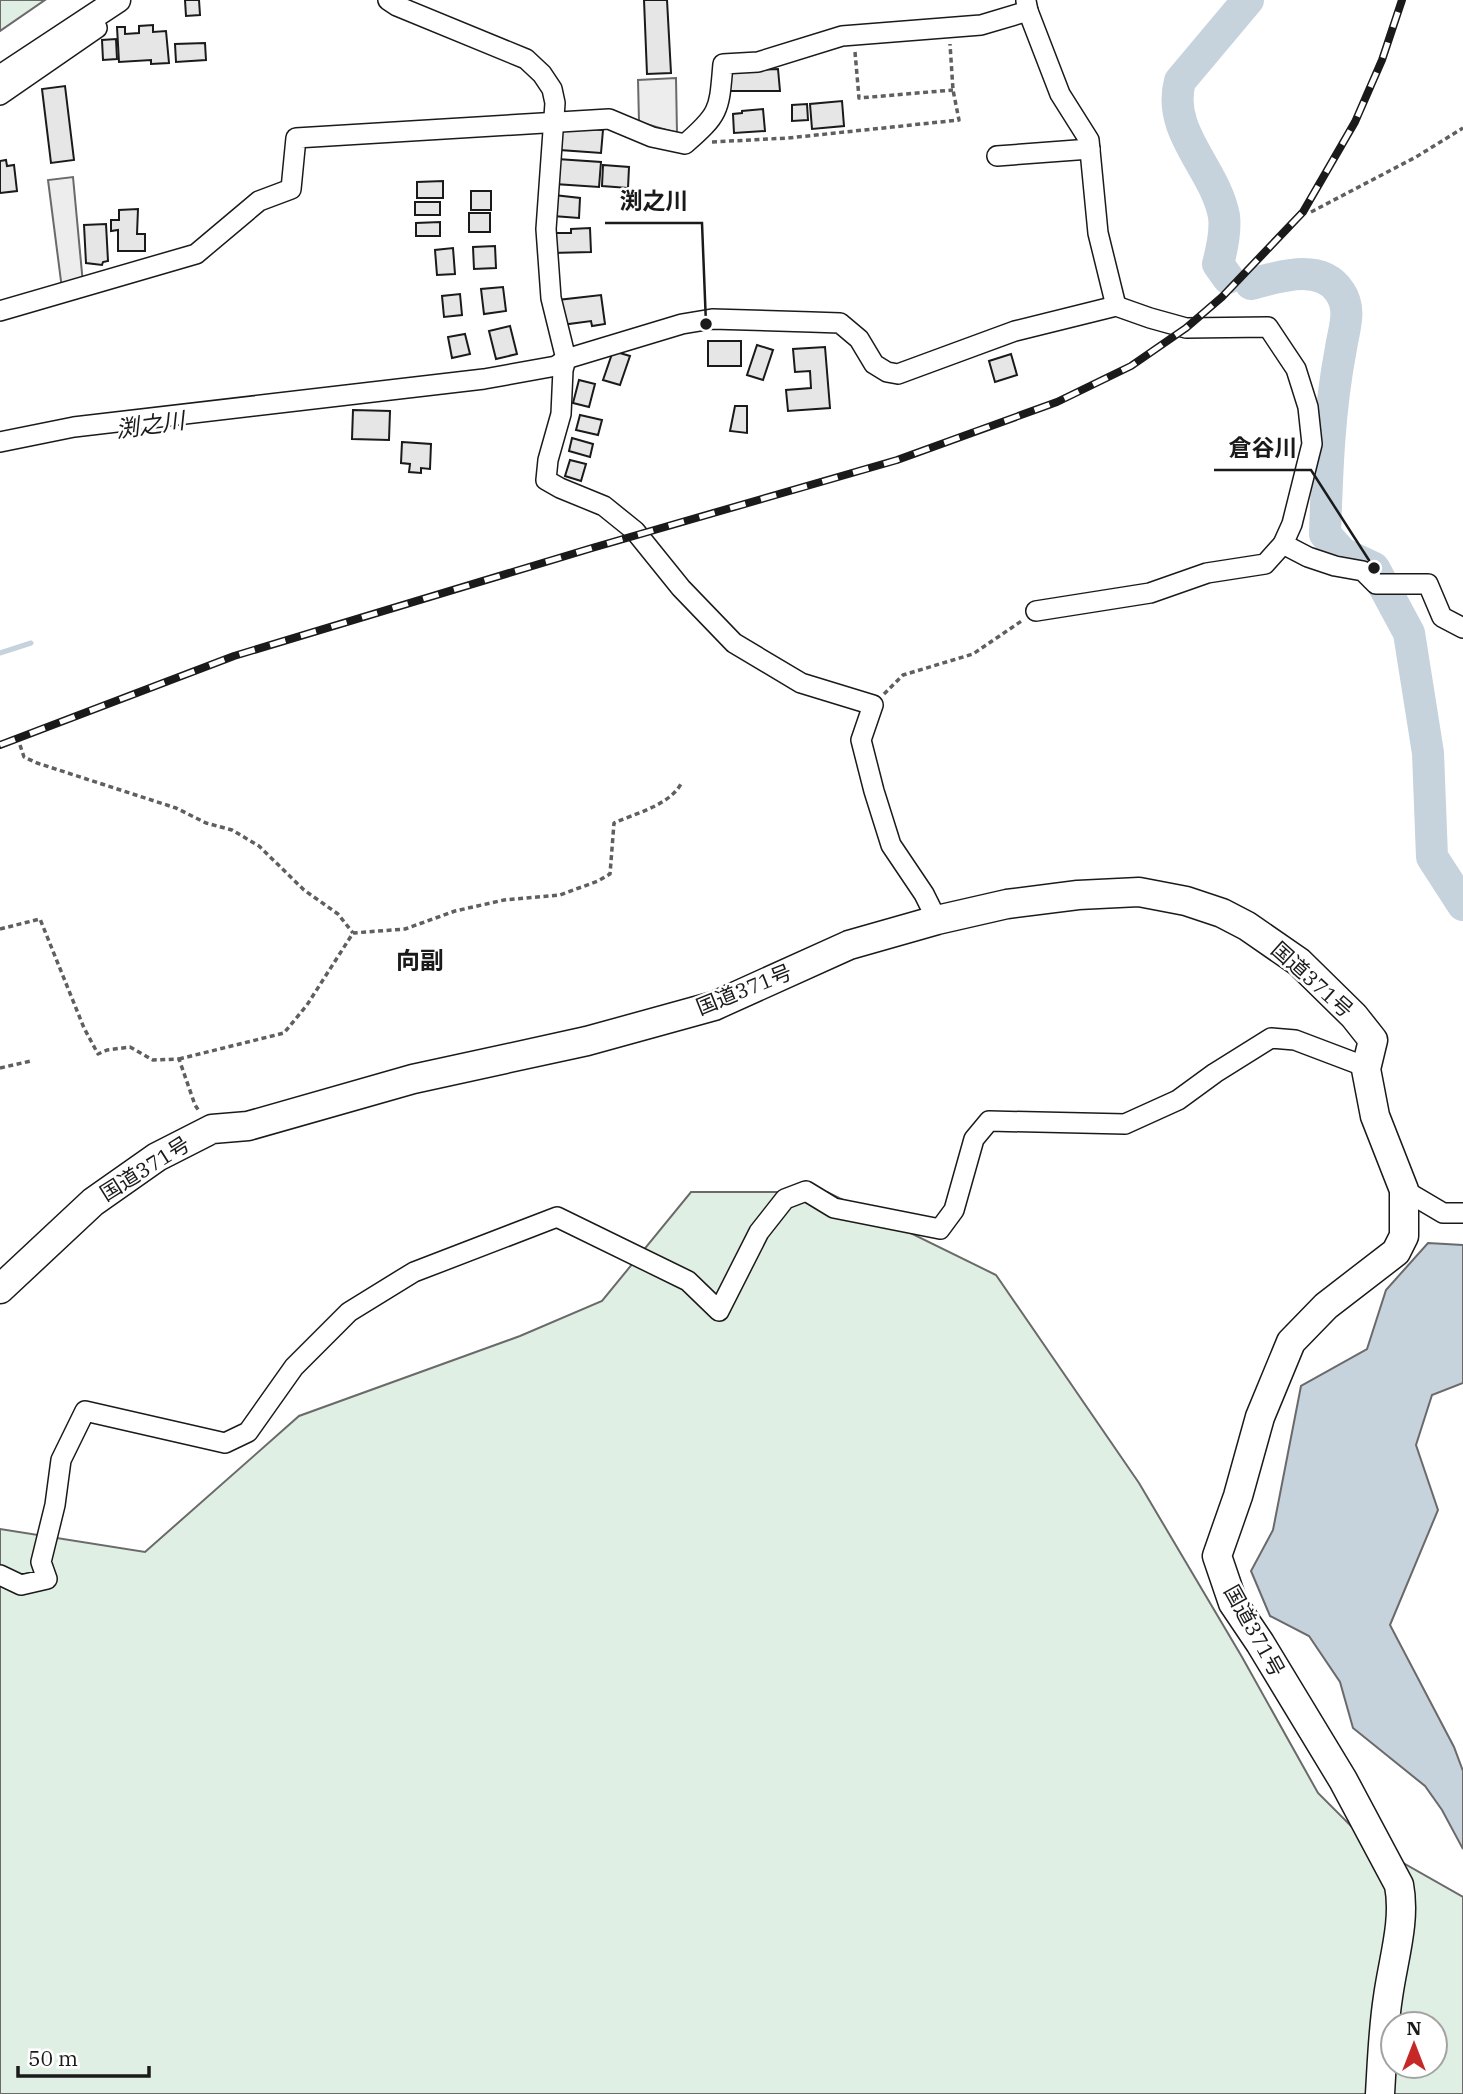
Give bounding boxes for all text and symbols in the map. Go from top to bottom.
callout: 渕之川 [605,179,702,223]
text: 渕之川 [620,185,689,215]
water label: 渕之川 [114,404,189,444]
callout: 倉谷川 [1214,426,1311,470]
text: 倉谷川 [1229,432,1298,462]
street label: 国道371号 [1266,935,1359,1023]
district label: 向副 [396,944,444,976]
street label: 国道371号 [692,957,796,1021]
street label: 国道371号 [94,1130,195,1207]
street label: 国道371号 [1218,1580,1292,1681]
north arrow [1379,2010,1449,2080]
text: N [1406,2016,1422,2040]
scale bar [18,2035,149,2078]
text: 50 m [28,2044,78,2072]

